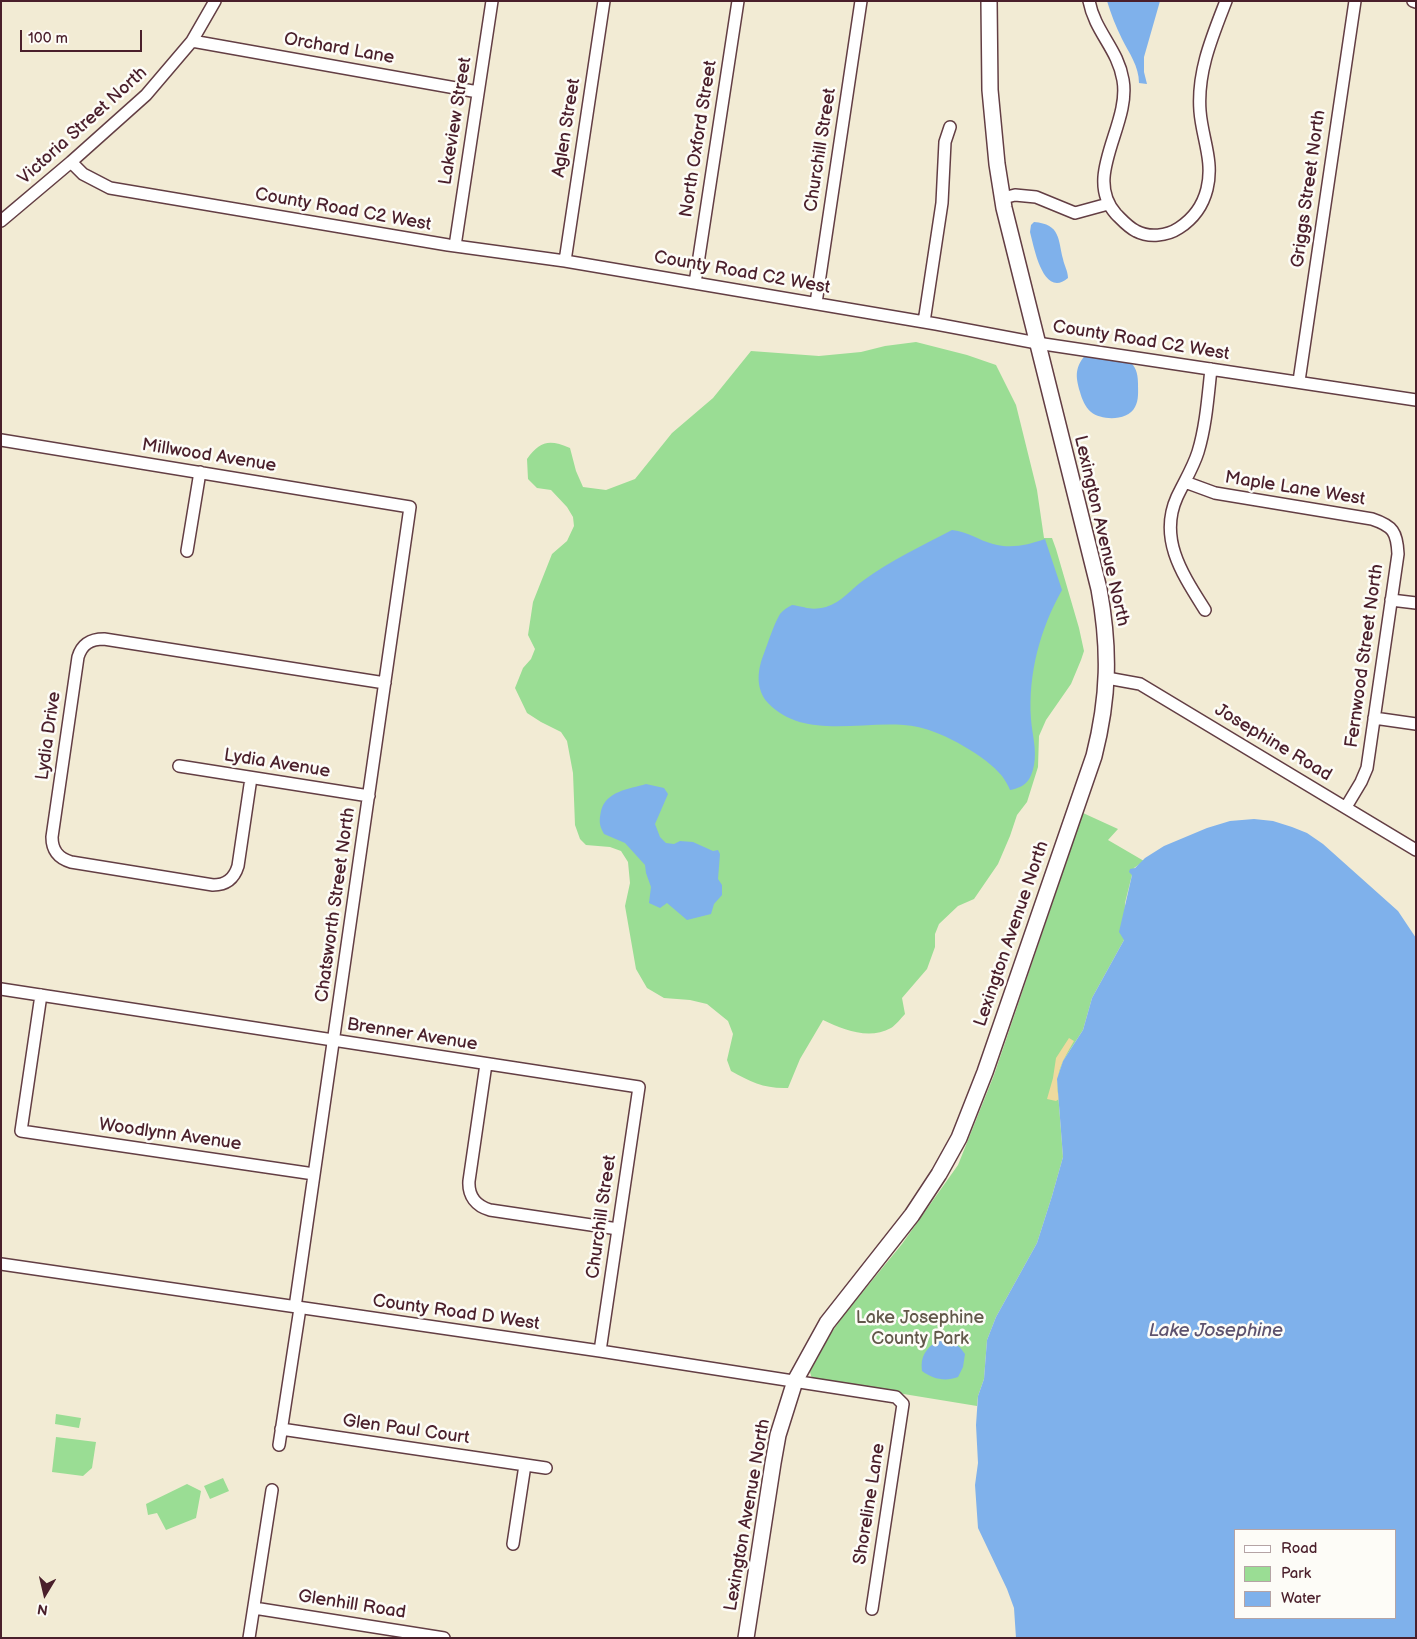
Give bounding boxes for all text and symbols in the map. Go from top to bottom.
scale bar [22,20,145,52]
text: 100 m [28,29,68,48]
street label: Orchard Lane [282,29,396,69]
street label: Lakeview Street [435,56,477,186]
street label: North Oxford Street [676,59,722,219]
street label: Victoria Street North [14,62,152,190]
street label: Aglen Street [549,77,585,179]
street label: Churchill Street [801,87,841,213]
street label: Griggs Street North [1287,109,1331,269]
street label: County Road C2 West [253,184,433,236]
street label: County Road C2 West [652,247,832,299]
street label: County Road C2 West [1051,316,1231,366]
street label: Lexington Avenue North [1069,434,1133,628]
street label: Millwood Avenue [140,435,278,477]
street label: Maple Lane West [1223,467,1367,511]
street label: Fernwood Street North [1341,563,1389,749]
street label: Lydia Drive [32,690,66,782]
street label: Josephine Road [1211,700,1335,786]
street label: Lydia Avenue [222,745,332,783]
street label: Chatsworth Street North [312,806,360,1004]
street label: Lexington Avenue North [970,838,1054,1030]
street label: Brenner Avenue [345,1014,479,1056]
street label: Woodlynn Avenue [97,1114,243,1156]
street label: Churchill Street [583,1154,621,1280]
street label: County Road D West [371,1291,541,1335]
park label: Lake Josephine County Park [856,1307,984,1350]
water label: Lake Josephine [1149,1320,1283,1342]
street label: Glen Paul Court [341,1410,471,1450]
street label: Lexington Avenue North [720,1417,776,1613]
street label: Shoreline Lane [850,1442,890,1566]
legend [1234,1529,1397,1619]
text: Road [1281,1539,1317,1558]
text: Park [1281,1564,1311,1583]
north arrow [20,1569,70,1619]
street label: Glenhill Road [297,1586,407,1624]
text: Water [1281,1589,1321,1608]
text: N [36,1600,49,1619]

